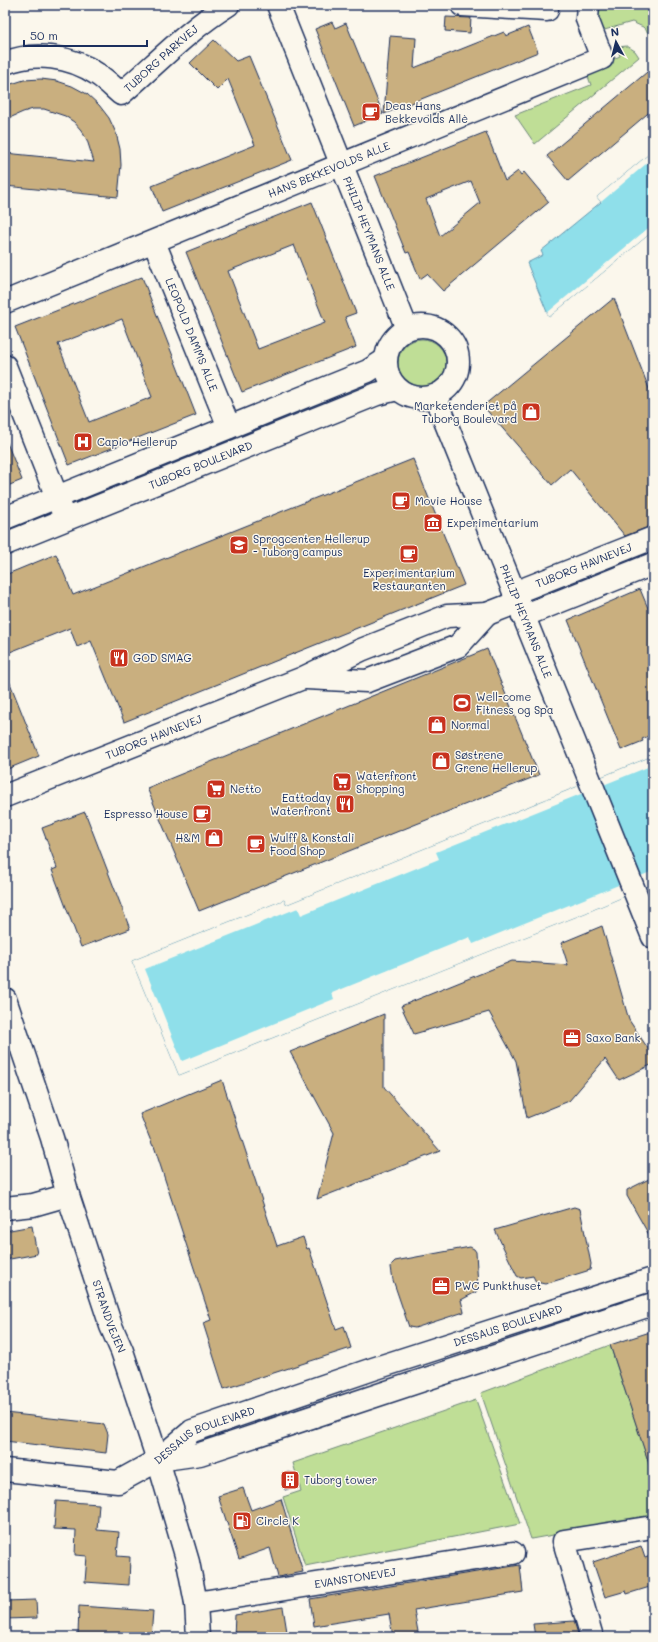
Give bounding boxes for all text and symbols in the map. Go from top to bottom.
street label: TUBORG PARKVEJ [120,21,201,95]
scale bar [24,22,147,48]
north arrow [596,22,636,62]
text: N [610,24,620,40]
text: 50 m [30,27,58,43]
place label: Deas Hans Bekkevolds Allè [385,98,468,126]
cafe icon: Deas Hans Bekkevolds Allè [360,101,382,123]
street label: HANS BEKKEVOLDS ALLE [266,137,392,201]
street label: PHILIP HEYMANS ALLE [340,174,399,293]
street label: LEOPOLD DAMMS ALLE [162,276,222,393]
place label: Marketenderiet på Tuborg Boulevard [414,398,517,426]
shop icon: Marketenderiet på Tuborg Boulevard [520,401,542,423]
hospital icon: Capio Hellerup [72,431,94,453]
place label: Capio Hellerup [97,434,177,449]
street label: TUBORG BOULEVARD [146,437,255,492]
cafe icon: Movie House [390,490,412,512]
place label: Movie House [415,493,483,508]
museum icon: Experimentarium [422,512,444,534]
place label: Experimentarium [447,515,538,530]
place label: Sprogcenter Hellerup - Tuborg campus [253,531,370,559]
school or university icon: Sprogcenter Hellerup - Tuborg campus [228,534,250,556]
street label: TUBORG HAVNEVEJ [533,539,634,591]
cafe icon: Experimentarium Restauranten [398,543,420,565]
street label: PHILIP HEYMANS ALLE [497,562,556,680]
place label: Experimentarium Restauranten [363,565,455,593]
restaurant icon: GOD SMAG [108,647,130,669]
place label: GOD SMAG [133,650,192,665]
place label: Well-come Fitness og Spa [476,689,554,717]
sports icon: Well-come Fitness og Spa [451,692,473,714]
street label: TUBORG HAVNEVEJ [103,711,204,762]
shop icon: Normal [426,714,448,736]
place label: Normal [451,717,490,732]
place label: Søstrene Grene Hellerup [455,747,537,775]
shop icon: Søstrene Grene Hellerup [430,750,452,772]
place label: Waterfront Shopping [356,768,417,796]
supermarket icon: Waterfront Shopping [331,771,353,793]
supermarket icon: Netto [205,778,227,800]
place label: Netto [230,781,262,796]
place label: Eattoday Waterfront [270,790,331,818]
restaurant icon: Eattoday Waterfront [334,793,356,815]
cafe icon: Espresso House [191,803,213,825]
place label: Espresso House [104,806,188,821]
shop icon: H&M [203,827,225,849]
place label: H&M [175,830,200,845]
place label: Wulff & Konstali Food Shop [270,830,354,858]
cafe icon: Wulff & Konstali Food Shop [245,833,267,855]
office icon: Saxo Bank [561,1027,583,1049]
place label: Saxo Bank [586,1030,640,1045]
office icon: PWC Punkthuset [430,1275,452,1297]
street label: STRANDVEJEN [89,1278,130,1355]
place label: PWC Punkthuset [455,1278,542,1293]
street label: DESSAUS BOULEVARD [451,1301,564,1350]
street label: DESSAUS BOULEVARD [150,1402,257,1467]
building icon: Tuborg tower [279,1469,301,1491]
place label: Tuborg tower [304,1472,377,1487]
fuel station icon: Circle K [231,1510,253,1532]
place label: Circle K [256,1513,299,1528]
street label: EVANSTONEVEJ [313,1564,397,1591]

